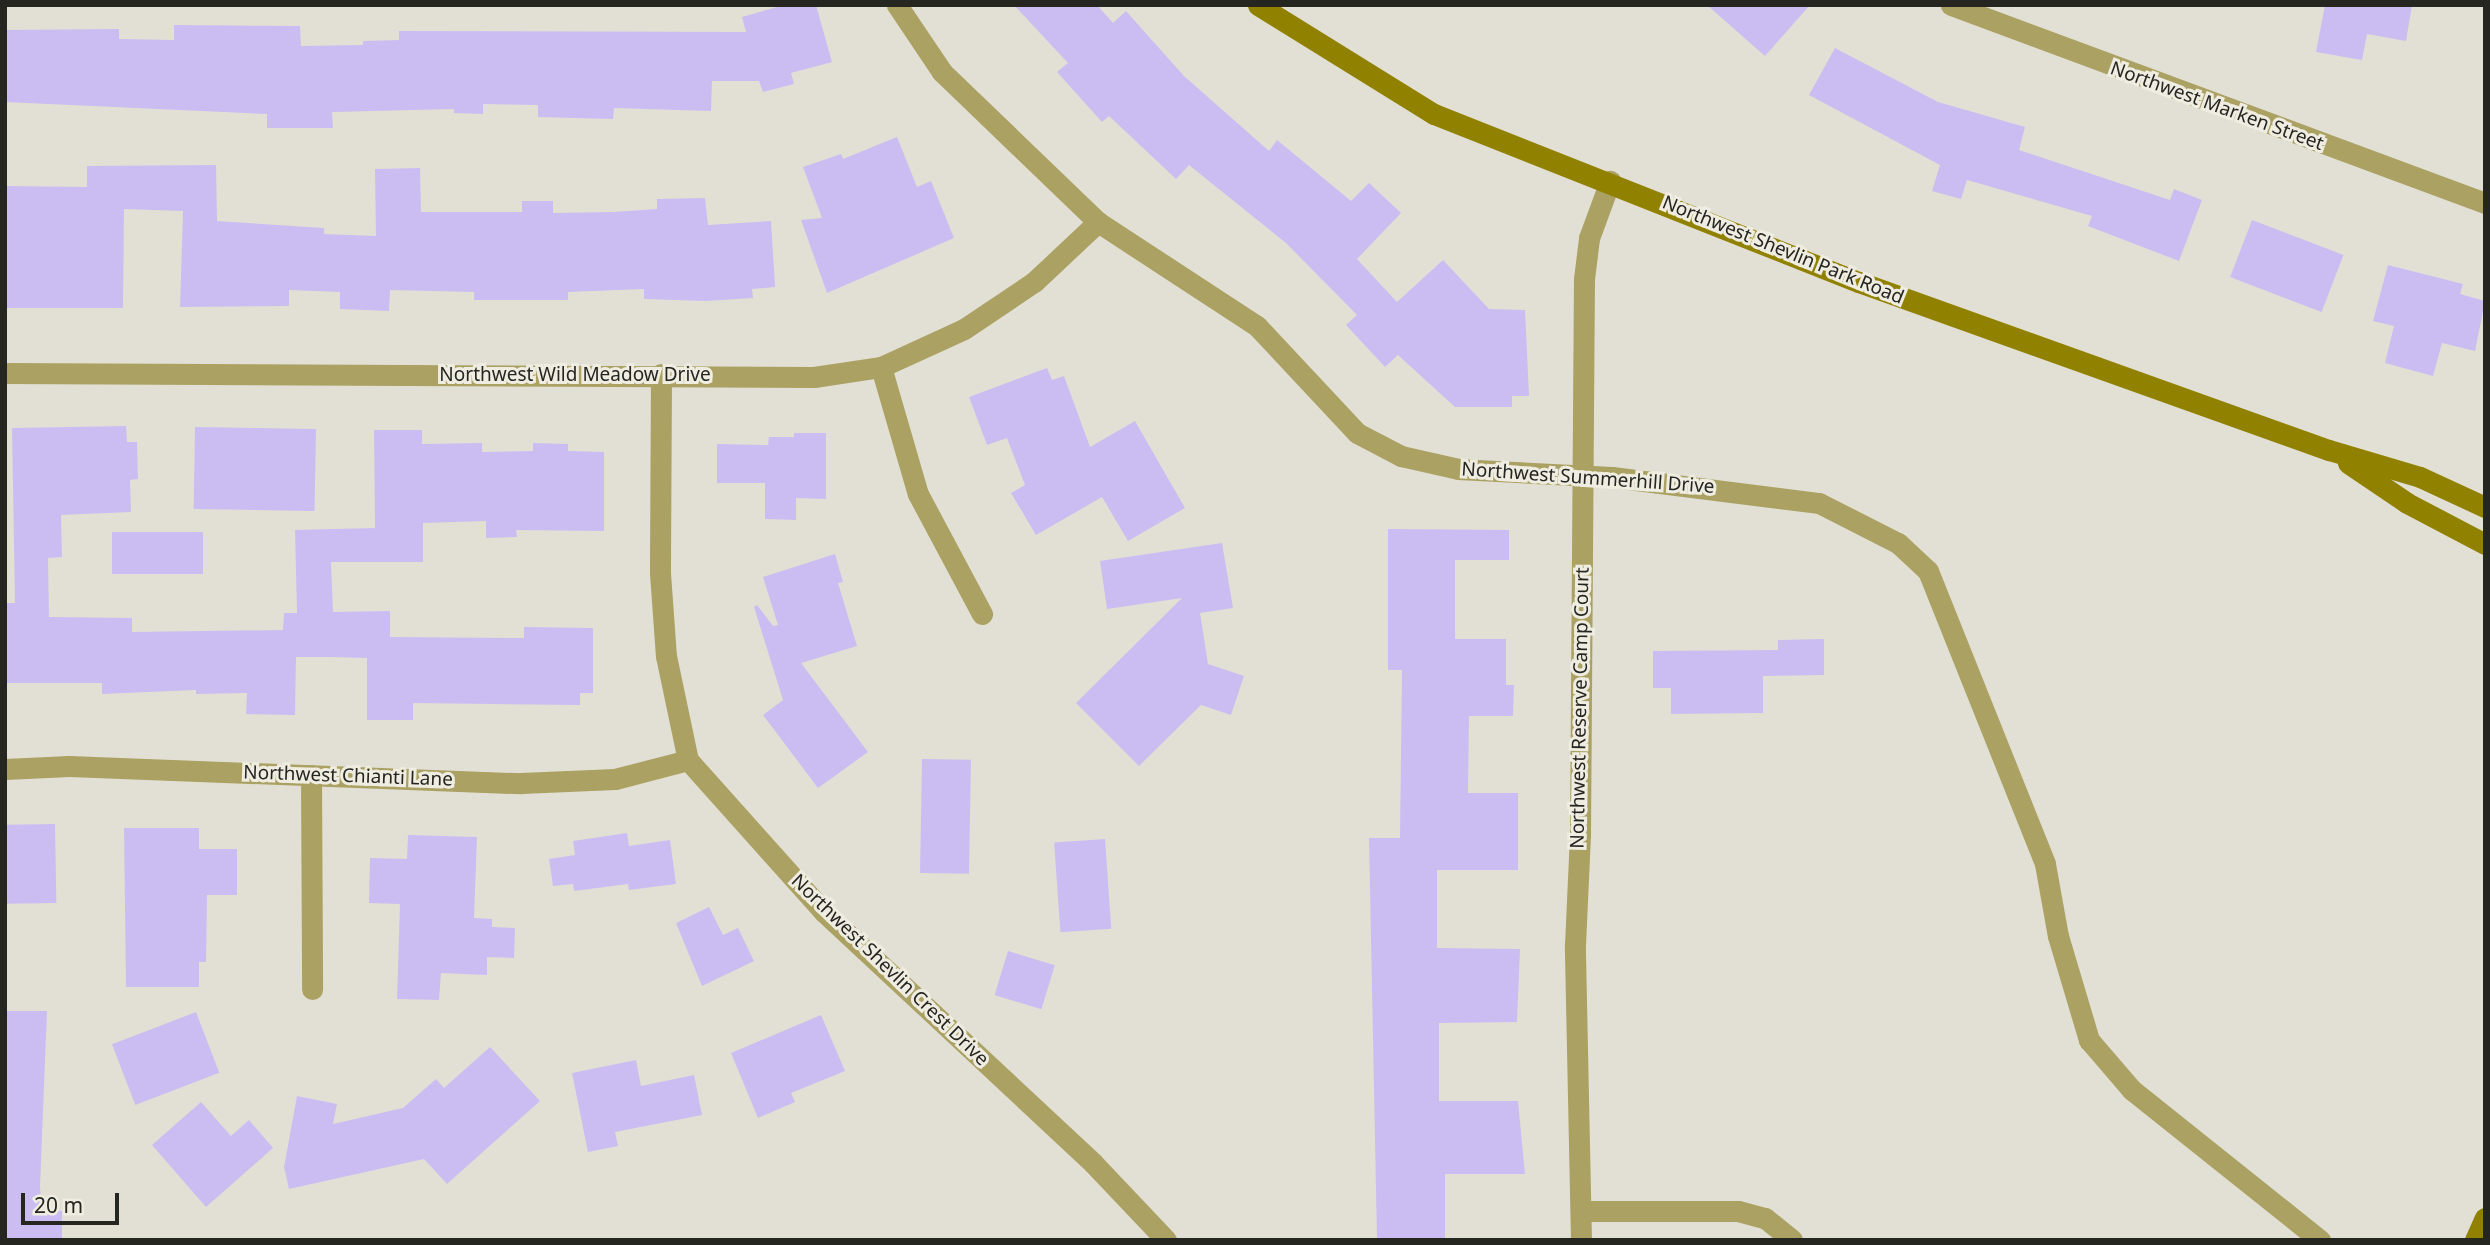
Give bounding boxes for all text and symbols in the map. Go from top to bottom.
street label: Northwest Marken Street [2107,57,2327,155]
street label: Northwest Shevlin Park Road [1659,191,1907,309]
street label: Northwest Wild Meadow Drive [439,364,711,386]
street label: Northwest Summerhill Drive [1461,458,1715,498]
street label: Northwest Reserve Camp Court [1566,567,1594,849]
street label: Northwest Chianti Lane [243,761,453,791]
street label: Northwest Shevlin Crest Drive [787,870,993,1070]
scale bar [24,1178,122,1222]
text: 20 m [34,1191,83,1219]

